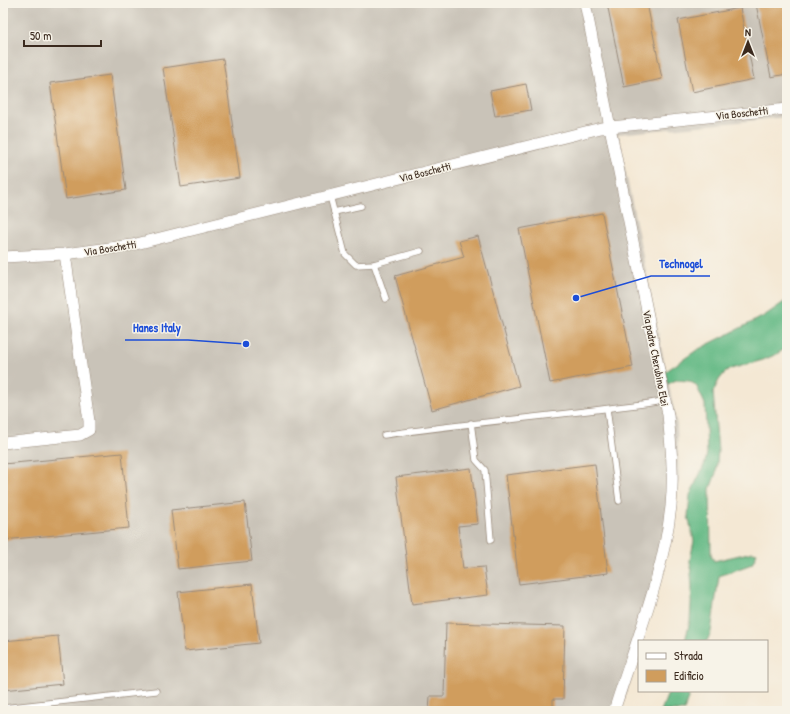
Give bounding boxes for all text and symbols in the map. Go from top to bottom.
scale bar [24,22,101,48]
north arrow [728,22,768,62]
text: N [745,25,751,39]
text: 50 m [30,27,51,44]
street label: Via Boschetti [715,103,769,123]
street label: Via Boschetti [398,159,452,185]
street label: Via Boschetti [83,237,137,259]
callout: Technogel [651,252,710,276]
text: Technogel [658,255,704,273]
street label: Via padre Cherubino Elzi [640,309,672,407]
callout: Hanes Italy [125,316,188,340]
text: Hanes Italy [133,319,181,337]
legend [638,640,768,692]
text: Strada [674,647,703,664]
text: Edificio [674,667,704,684]

